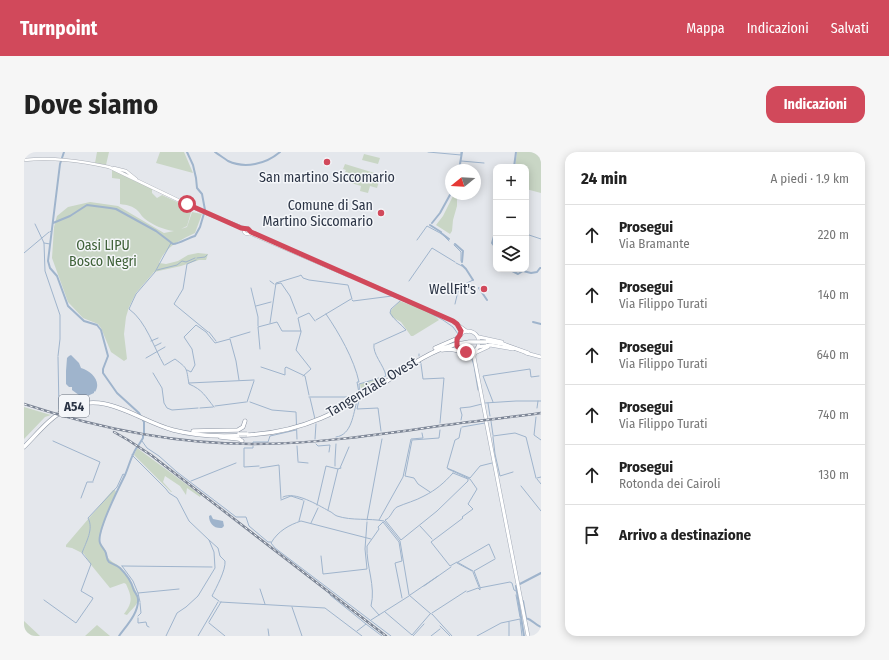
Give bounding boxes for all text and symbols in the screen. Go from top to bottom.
text: Turnpoint [20,17,97,40]
text: Mappa [686,20,725,37]
text: Indicazioni [747,20,809,37]
text: Salvati [831,20,869,37]
button: Indicazioni [766,86,865,123]
text: Dove siamo [24,88,158,121]
marker: San martino Siccomario [322,157,332,167]
north arrow [445,164,481,200]
map controls [493,164,529,272]
button: + [493,164,529,200]
text: 24 min [581,168,627,189]
place label: San martino Siccomario [259,169,395,186]
text: A piedi · 1.9 km [770,171,849,186]
route start [178,195,196,213]
place label: Comune di San Martino Siccomario [262,197,373,230]
button: − [493,200,529,236]
marker: Comune di San Martino Siccomario [376,208,386,218]
text: Prosegui [619,218,673,236]
icon: ahead [581,224,603,246]
text: 220 m [818,227,849,242]
button: layers [493,236,529,272]
text: Via Bramante [619,236,690,251]
park label: Oasi LIPU Bosco Negri [69,237,137,270]
text: Prosegui [619,278,673,296]
place label: WellFit's [429,281,476,298]
marker: WellFit's [479,284,489,294]
icon: ahead [581,284,603,306]
text: 140 m [818,287,849,302]
text: Via Filippo Turati [619,296,708,311]
text: Prosegui [619,338,673,356]
route end [457,343,475,361]
icon: ahead [581,344,603,366]
text: 640 m [816,347,849,362]
street label: Tangenziale Ovest [324,353,421,421]
text: Via Filippo Turati [619,356,708,371]
road number: A54 [59,395,89,417]
text: Prosegui [619,398,673,416]
icon: ahead [581,404,603,426]
text: 740 m [818,407,849,422]
text: Via Filippo Turati [619,416,708,431]
text: Prosegui [619,458,673,476]
icon: ahead [581,464,603,486]
text: 130 m [818,467,849,482]
text: Rotonda dei Cairoli [619,476,720,491]
icon: arrive [581,524,603,546]
text: Arrivo a destinazione [619,526,751,544]

